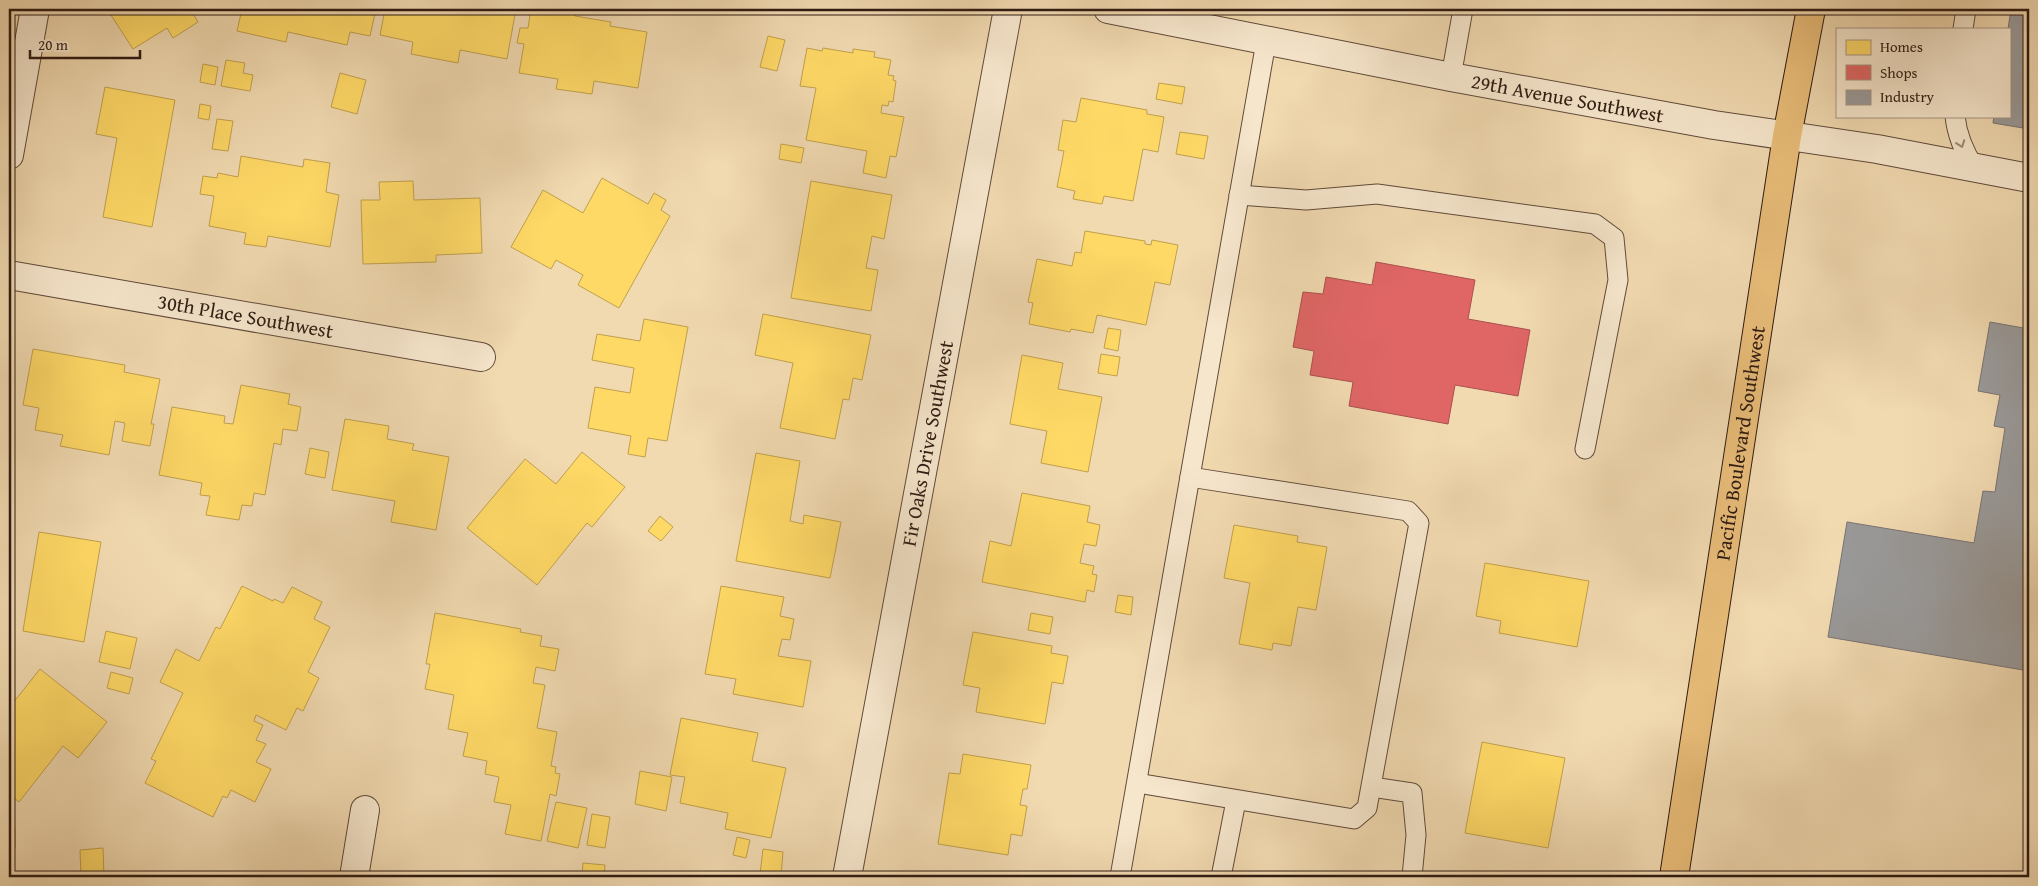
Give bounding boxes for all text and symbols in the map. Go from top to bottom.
scale bar [30,28,140,60]
legend [1836,28,2010,118]
text: 20 m [38,34,69,55]
text: Homes [1880,36,1923,57]
text: Shops [1880,62,1917,83]
street label: 29th Avenue Southwest [1469,66,1666,130]
text: Industry [1880,86,1935,107]
one-way arrow [1955,139,1965,148]
street label: 30th Place Southwest [155,286,336,345]
street label: Pacific Boulevard Southwest [1707,324,1772,562]
street label: Fir Oaks Drive Southwest [894,338,960,549]

